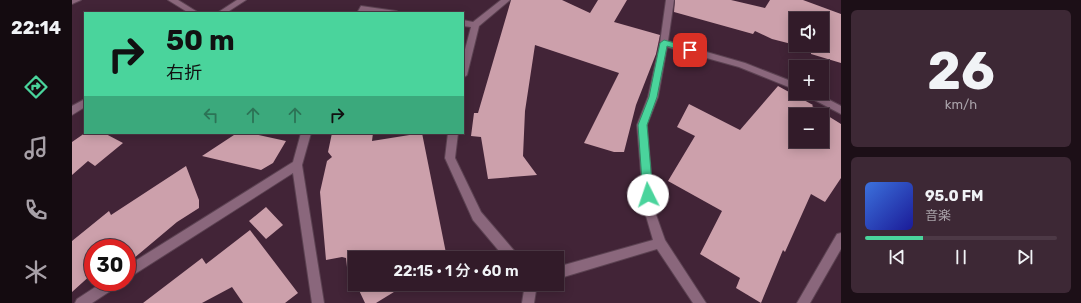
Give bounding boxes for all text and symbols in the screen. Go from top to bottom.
map controls [789,12,829,148]
button: sound [789,12,829,52]
text: 22:14 [11,17,61,39]
text: 50 m [166,24,235,57]
icon: right [100,28,152,80]
pin [673,33,707,67]
icon: arrive [679,39,701,61]
text: 26 [927,40,995,102]
button: + [789,60,829,100]
text: 右折 [166,62,202,84]
icon: directions [22,73,50,101]
text: km/h [945,97,977,112]
icon: left [200,104,222,126]
icon: ahead [242,104,264,126]
icon: ahead [284,104,306,126]
icon: right [326,104,348,126]
button: − [789,108,829,148]
icon: music [22,134,50,162]
position arrow [627,174,669,216]
text: 95.0 FM [925,187,983,205]
icon: phone [22,196,50,224]
text: 音楽 [925,208,951,223]
speed limit sign: 30 [84,239,136,291]
icon: previous [886,246,908,268]
icon: pause [950,246,972,268]
icon: next [1014,246,1036,268]
icon: climate [22,258,50,286]
text: 22:15 · 1 分 · 60 m [393,262,519,280]

